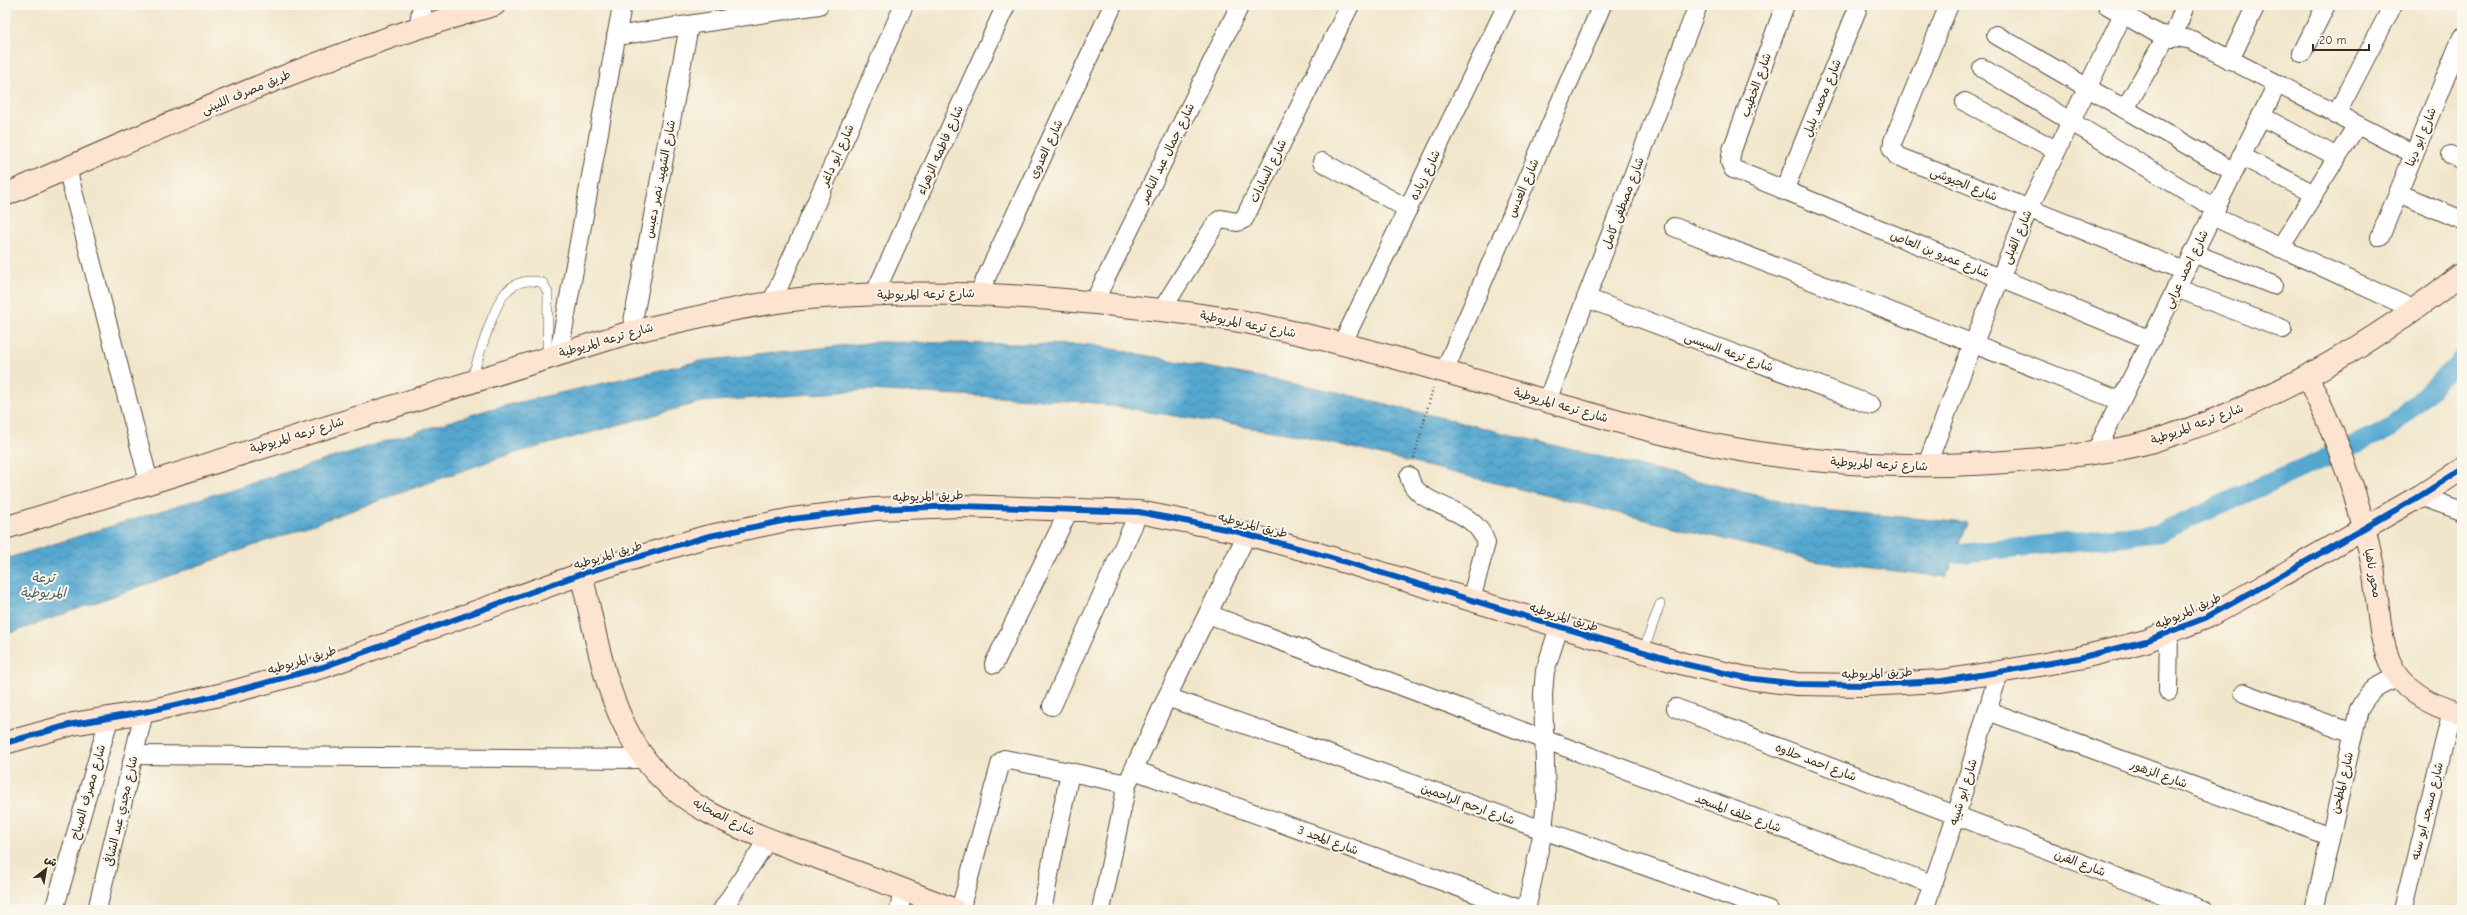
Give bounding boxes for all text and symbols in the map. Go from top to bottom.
scale bar [2313,26,2369,52]
text: 20 m [2319,33,2347,47]
street label: شارع الخطيب [1738,51,1776,120]
street label: شارع محمد بلبل [1800,57,1846,140]
street label: طريق مصرف اللبينى [199,67,293,118]
street label: شارع جمال عبد الناصر [1136,101,1199,207]
street label: شارع فاطمه الزهراء [914,103,968,198]
street label: شارع ابو دينا [2403,106,2441,169]
street label: شارع العدوى [1026,117,1068,182]
street label: شارع الشهيد نصر دعبس [642,119,680,240]
street label: شارع أبو داغر [817,122,859,190]
street label: شارع السادات [1247,137,1291,206]
street label: شارع زياده [1407,148,1445,203]
street label: شارع مصطفى كامل [1599,155,1649,251]
street label: شارع العدس [1504,157,1543,220]
street label: شارع الجيوشى [1928,164,2000,206]
street label: شارع القبلى [1999,208,2036,267]
street label: شارع عمرو بن العاص [1888,228,1992,282]
street label: شارع احمد عرابى [2161,228,2213,311]
street label: شارع ترعه المريوطية [877,286,975,304]
street label: شارع ترعه المريوطية [1198,308,1297,342]
street label: شارع ترعه المريوطية [557,320,655,362]
street label: شارع ترعه السيسى [1682,329,1775,376]
street label: شارع ترعه المريوطية [1512,385,1610,427]
street label: شارع ترعه المريوطية [2149,401,2246,449]
street label: شارع ترعه المريوطية [248,414,346,458]
street label: شارع ترعه المريوطية [1830,454,1928,476]
street label: طريق المريوطيه [892,488,964,505]
street label: طريق المريوطيه [1217,510,1289,541]
street label: طريق المريوطيه [572,538,644,573]
street label: محور ناهيا [2362,547,2384,599]
water label: ترعة المريوطية [20,570,68,601]
street label: طريق المريوطيه [2153,590,2224,633]
street label: طريق المريوطيه [1528,600,1600,635]
street label: طريق المريوطيه [266,643,338,678]
street label: طريق المريوطيه [1841,665,1913,682]
street label: شارع احمد حلاوه [1773,740,1859,786]
street label: شارع مصرف الصباح [68,743,110,842]
street label: شارع المطحن [2328,751,2358,816]
street label: شارع مجدي عبد الشافى [100,754,142,868]
street label: شارع ابو شيبه [1946,757,1982,828]
street label: شارع الزهور [2127,757,2189,793]
street label: شارع مسجد ابو سنه [2408,761,2448,862]
street label: شارع ارحم الراحمين [1419,781,1517,829]
street label: شارع خلف المسجد [1692,791,1783,837]
street label: شارع الصحابه [690,795,757,840]
street label: شارع المجد 3 [1295,823,1360,859]
street label: شارع الفرن [2052,847,2108,881]
north arrow [26,849,66,889]
text: ش [42,852,59,870]

